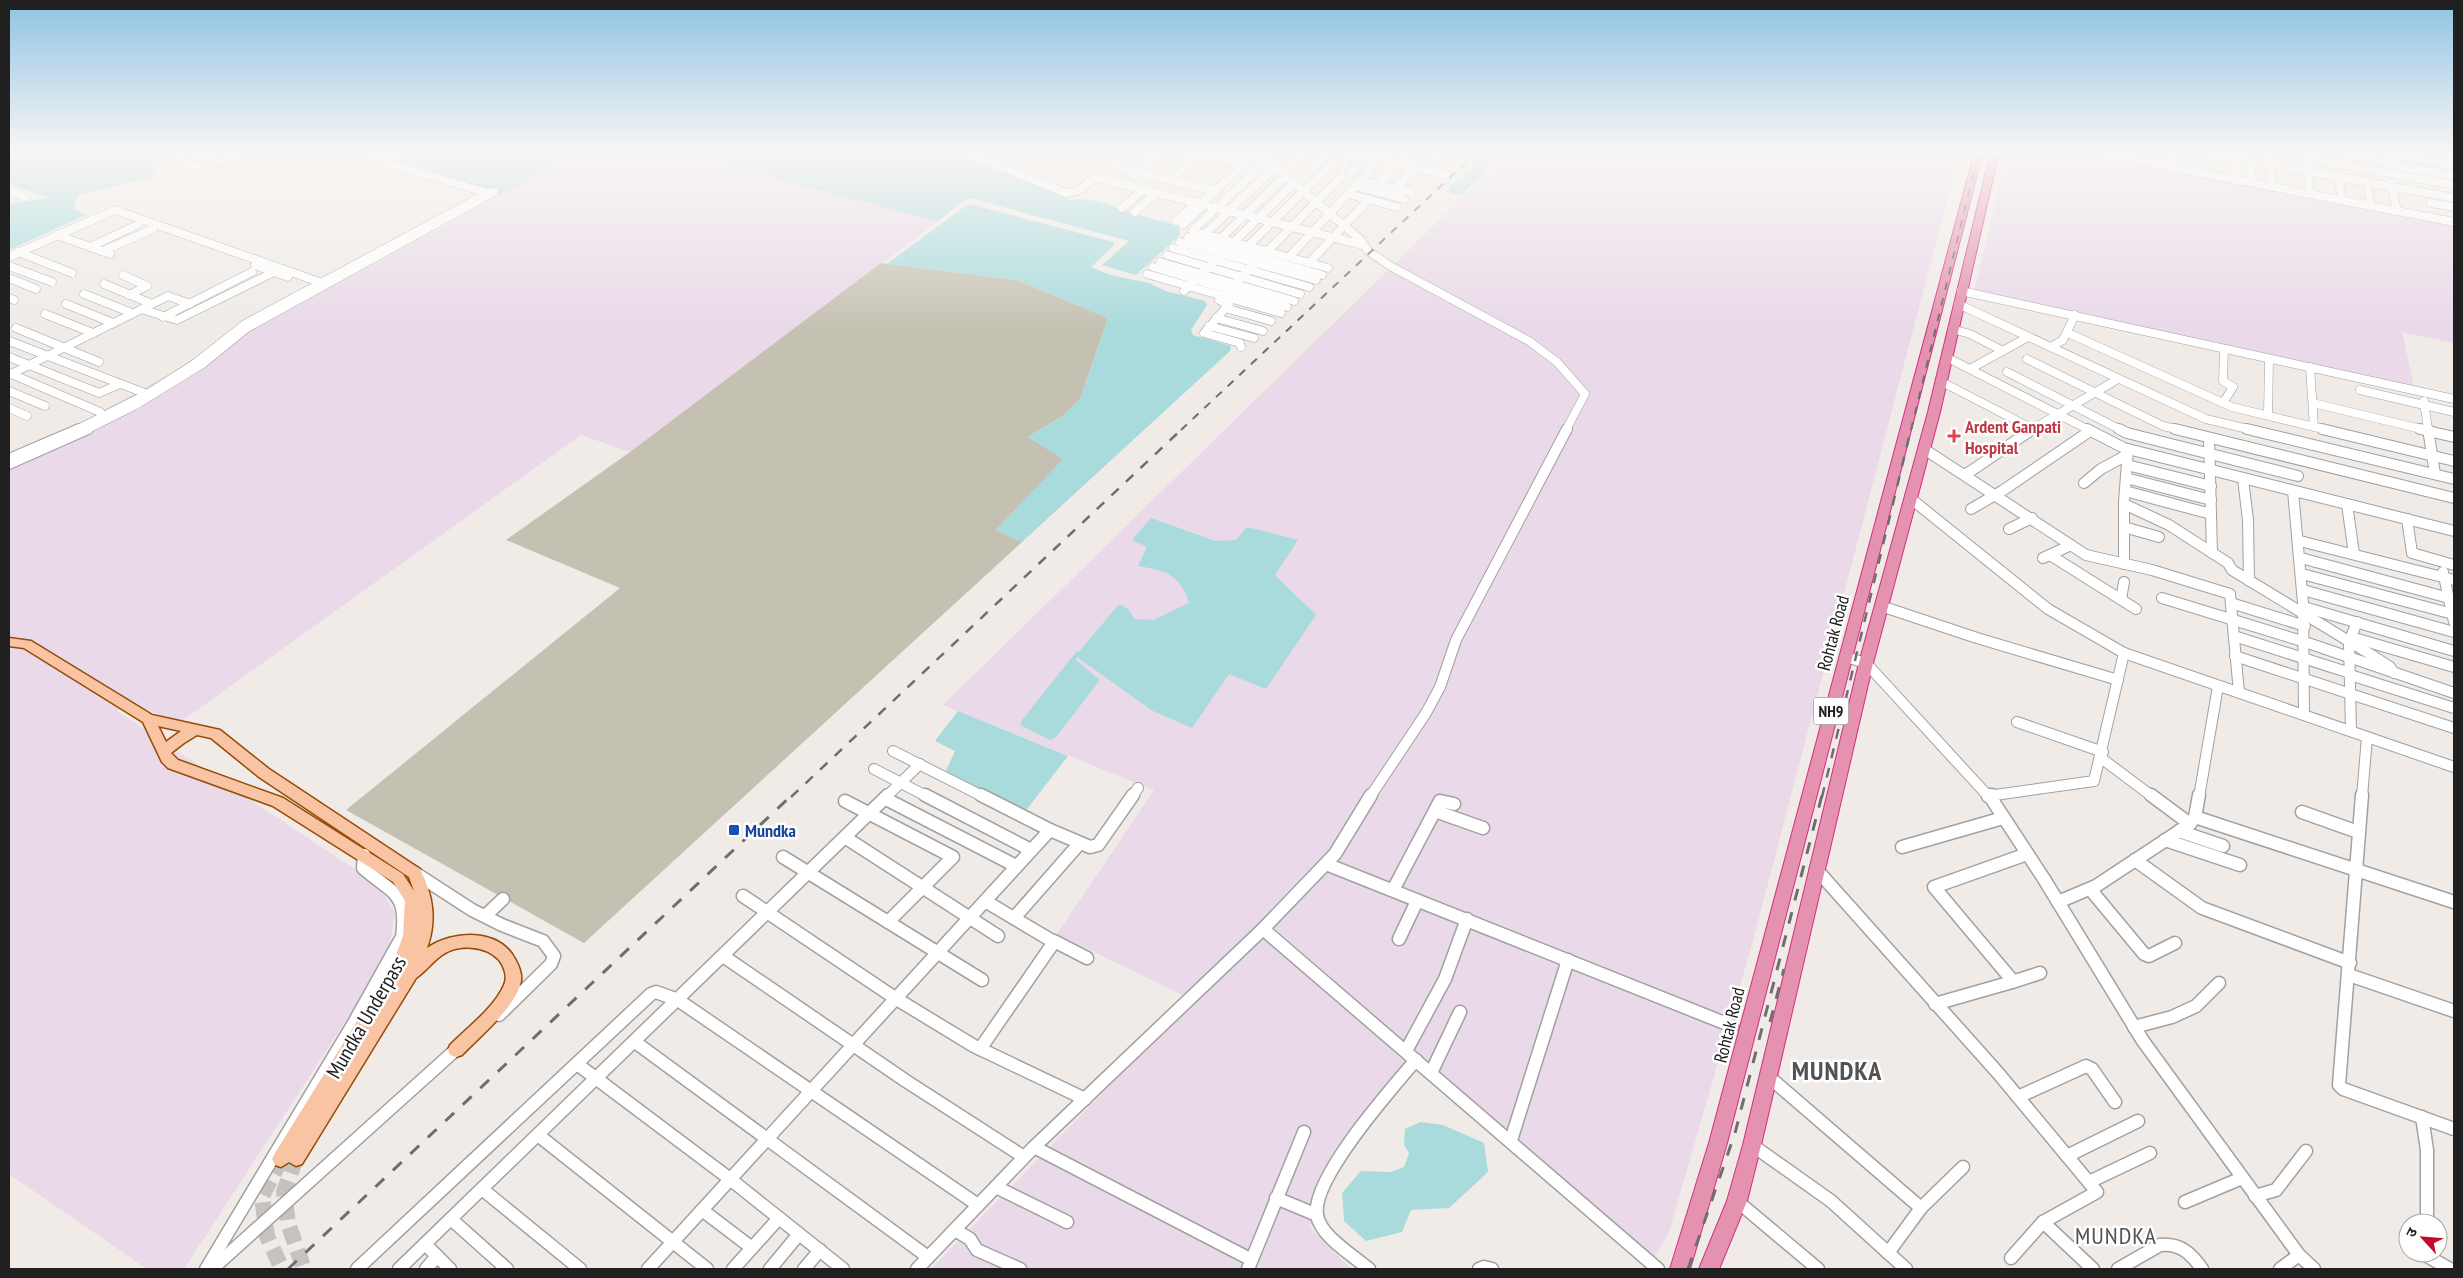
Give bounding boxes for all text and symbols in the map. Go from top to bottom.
place label: Ardent Ganpati Hospital [1964,415,2061,459]
marker: Ardent Ganpati Hospital [1947,429,1961,443]
street label: Rohtak Road [1812,593,1854,673]
road number: NH9 [1814,698,1848,724]
place label: Mundka [745,819,796,842]
marker: Mundka [727,823,741,837]
street label: Mundka Underpass [320,951,412,1083]
street label: Rohtak Road [1709,985,1749,1065]
district label: MUNDKA [1792,1054,1882,1087]
north arrow [2398,1213,2448,1263]
district label: MUNDKA [2075,1220,2157,1251]
text: उ [2401,1224,2422,1240]

